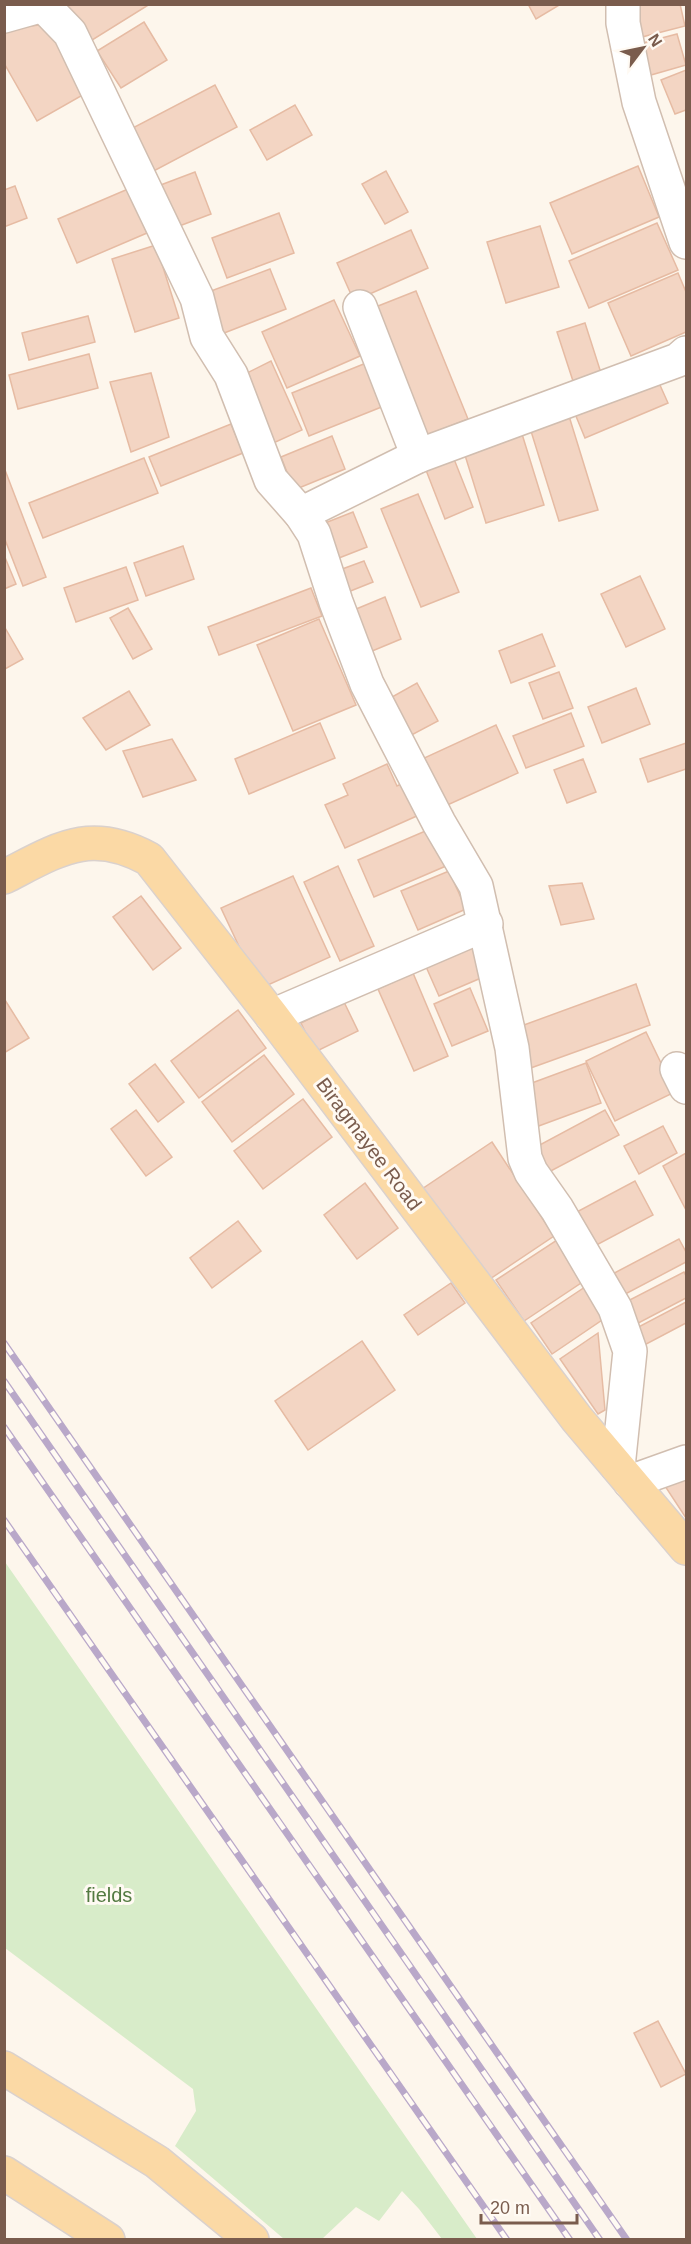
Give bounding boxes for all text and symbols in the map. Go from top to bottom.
north arrow [613,18,673,78]
text: N [645,31,666,50]
street label: Biragmayee Road [312,1073,426,1215]
park label: fields [86,1884,132,1906]
scale bar [481,2187,577,2225]
text: 20 m [490,2198,530,2218]

